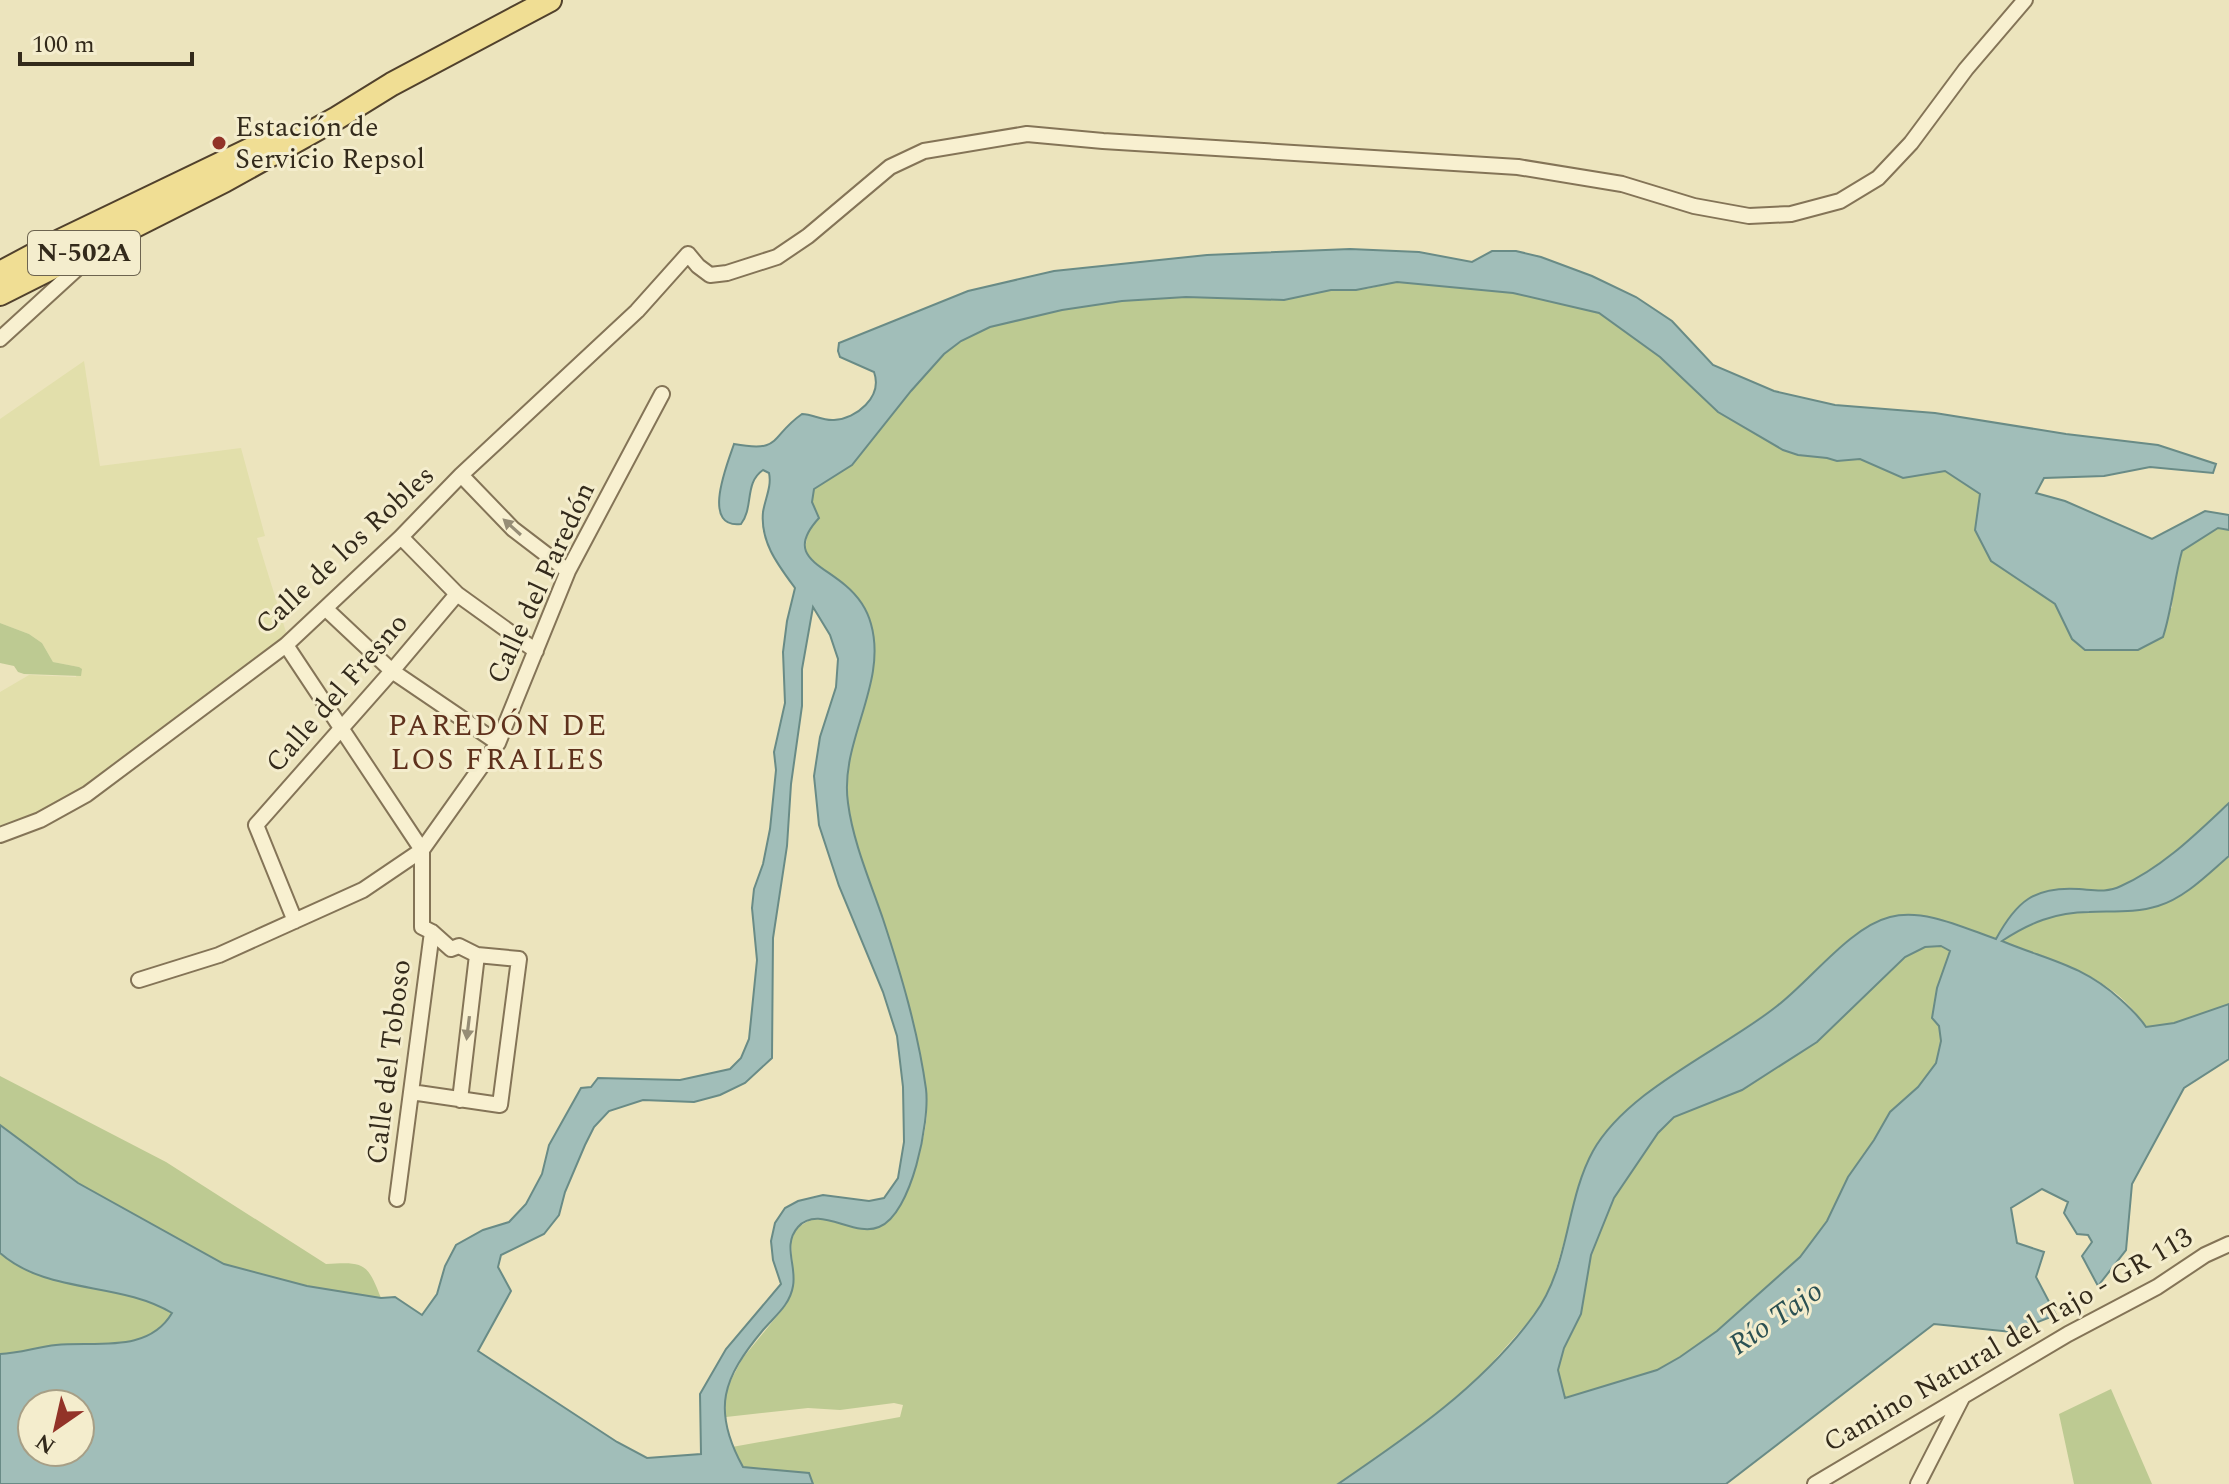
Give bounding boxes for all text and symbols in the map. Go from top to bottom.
scale bar [20,16,192,66]
text: 100 m [32,27,95,63]
place label: Estación de Servicio Repsol [235,106,425,181]
marker: Estación de Servicio Repsol [210,134,228,152]
road number: N-502A [28,231,140,275]
street label: Calle de los Robles [245,455,445,645]
street label: Calle del Paredón [475,475,607,691]
one-way arrow [502,518,521,536]
street label: Calle del Fresno [255,603,419,783]
district label: PAREDÓN DE LOS FRAILES [388,703,608,783]
street label: Calle del Toboso [355,957,423,1167]
one-way arrow [462,1016,475,1041]
street label: Camino Natural del Tajo - GR 113 [1815,1216,2201,1464]
water label: Río Tajo [1719,1269,1833,1367]
north arrow [16,1388,96,1468]
text: N [29,1425,62,1462]

